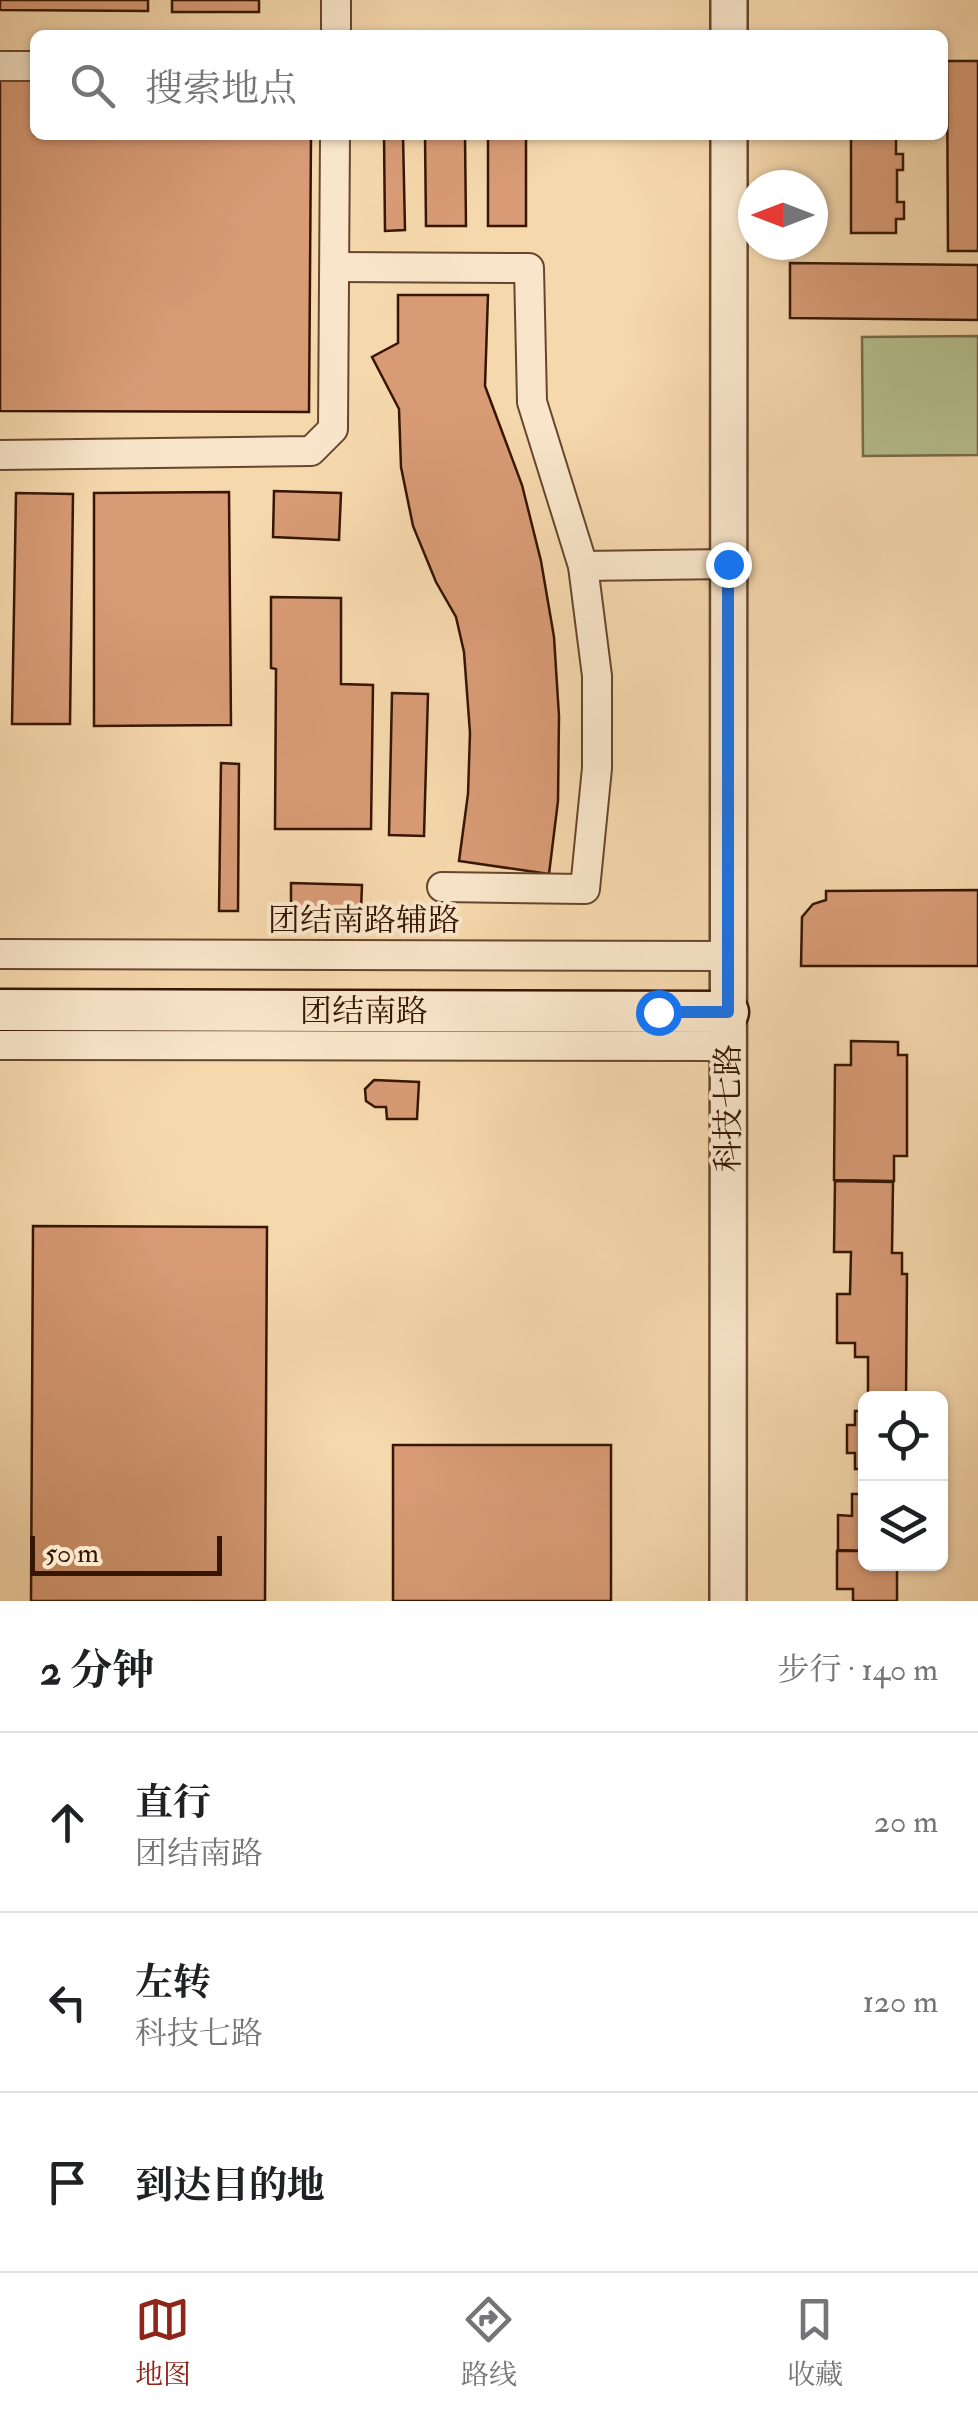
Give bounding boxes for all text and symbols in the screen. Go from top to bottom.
search box [30,30,948,140]
icon: search [65,58,120,113]
text: 搜索地点 [145,65,297,113]
north arrow [738,170,828,260]
route end [706,542,752,588]
street label: 团结南路辅路 [268,901,460,941]
route start [636,990,682,1036]
street label: 团结南路 [300,992,428,1032]
street label: 科技七路 [709,1044,749,1172]
map controls [858,1391,948,1571]
button: locate [858,1391,948,1481]
button: layers [858,1481,948,1571]
scale bar [30,1531,222,1576]
text: 50 m [45,1536,99,1571]
text: 2 分钟 [40,1645,154,1697]
text: 步行 · 140 m [778,1650,938,1690]
text: 直行 [135,1779,211,1827]
icon: ahead [40,1795,95,1850]
text: 20 m [874,1802,938,1842]
text: 团结南路 [135,1834,263,1874]
text: 左转 [135,1959,211,2007]
icon: left [40,1975,95,2030]
text: 120 m [862,1982,938,2022]
text: 科技七路 [135,2014,263,2054]
icon: arrive [40,2155,95,2210]
text: 到达目的地 [135,2162,325,2210]
tab: 地图 [135,2292,191,2393]
tab: 路线 [461,2292,517,2393]
tab: 收藏 [787,2292,843,2393]

